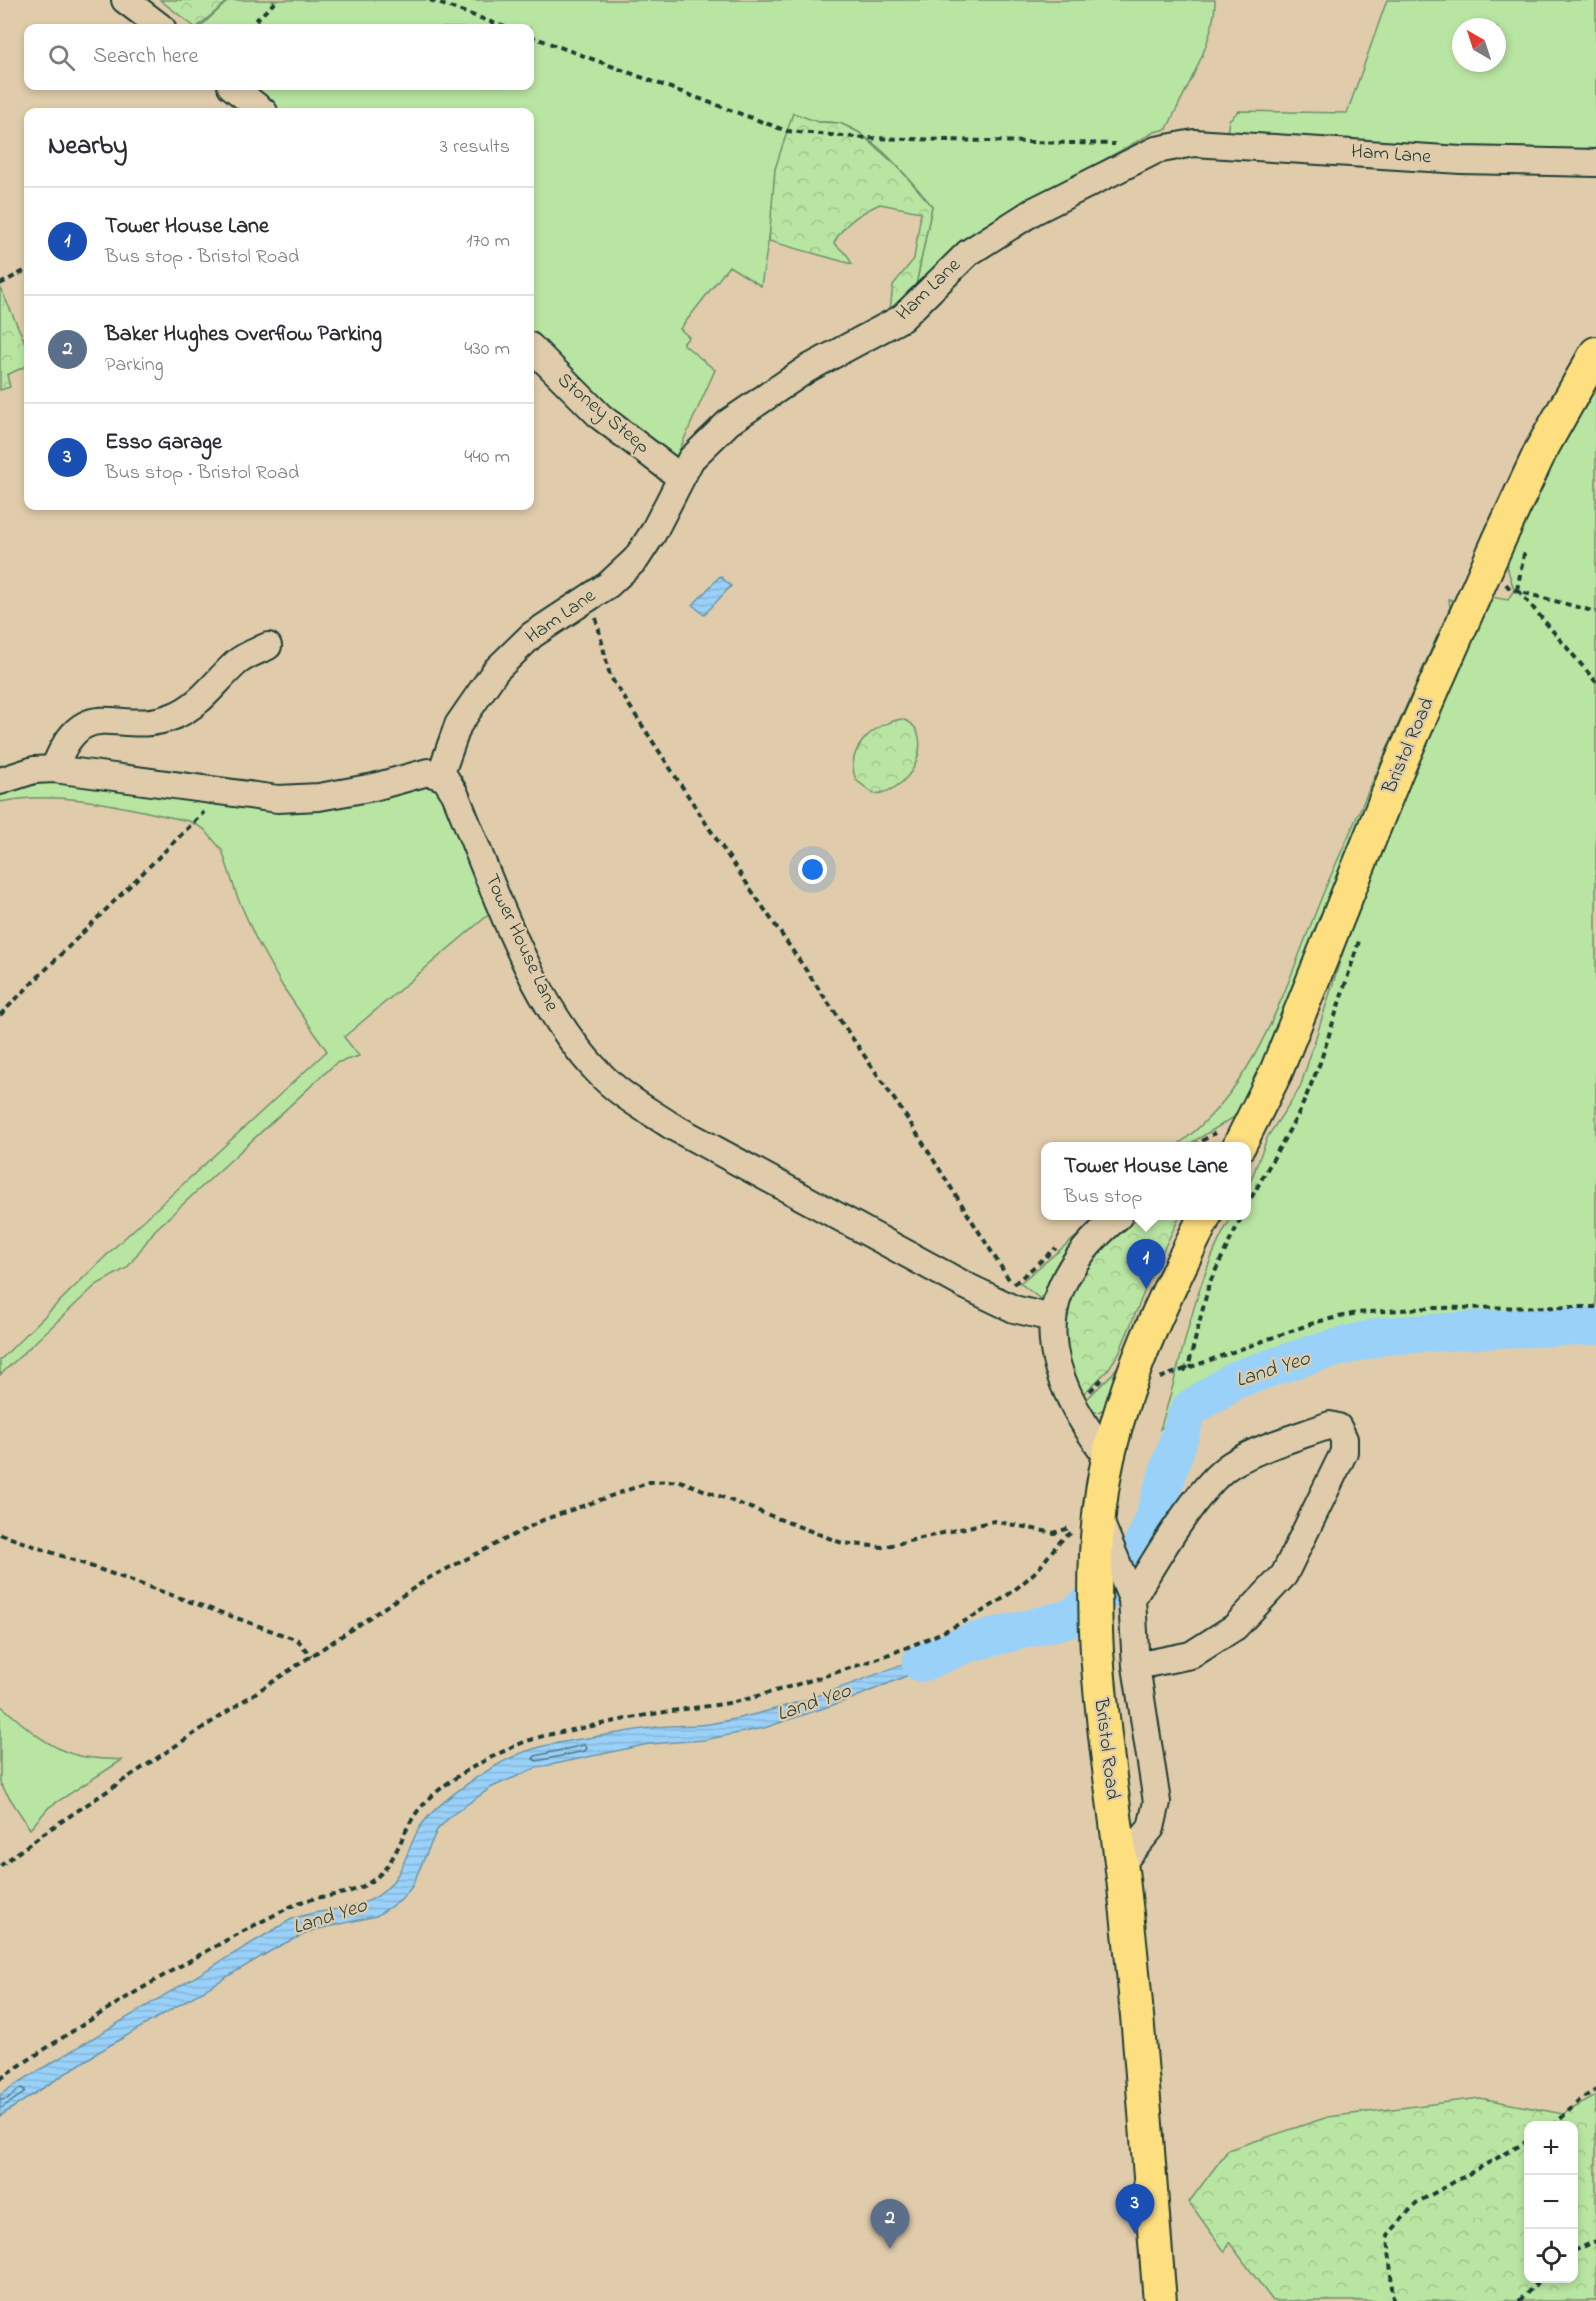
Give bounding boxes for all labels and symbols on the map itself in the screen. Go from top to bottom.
north arrow [1452,18,1506,72]
street label: Ham Lane [1350,138,1432,172]
street label: Ham Lane [890,252,968,328]
street label: Stoney Steep [550,366,656,462]
street label: Ham Lane [520,582,602,652]
street label: Bristol Road [1375,693,1442,799]
your location [798,855,827,884]
street label: Tower House Lane [476,869,566,1017]
pin: 1 [1126,1240,1166,1289]
water label: Land Yeo [1232,1344,1315,1396]
water label: Land Yeo [773,1676,856,1730]
street label: Bristol Road [1085,1696,1127,1801]
water label: Land Yeo [289,1891,372,1943]
pin: 3 [1116,2184,1154,2234]
pin: 2 [870,2200,910,2249]

